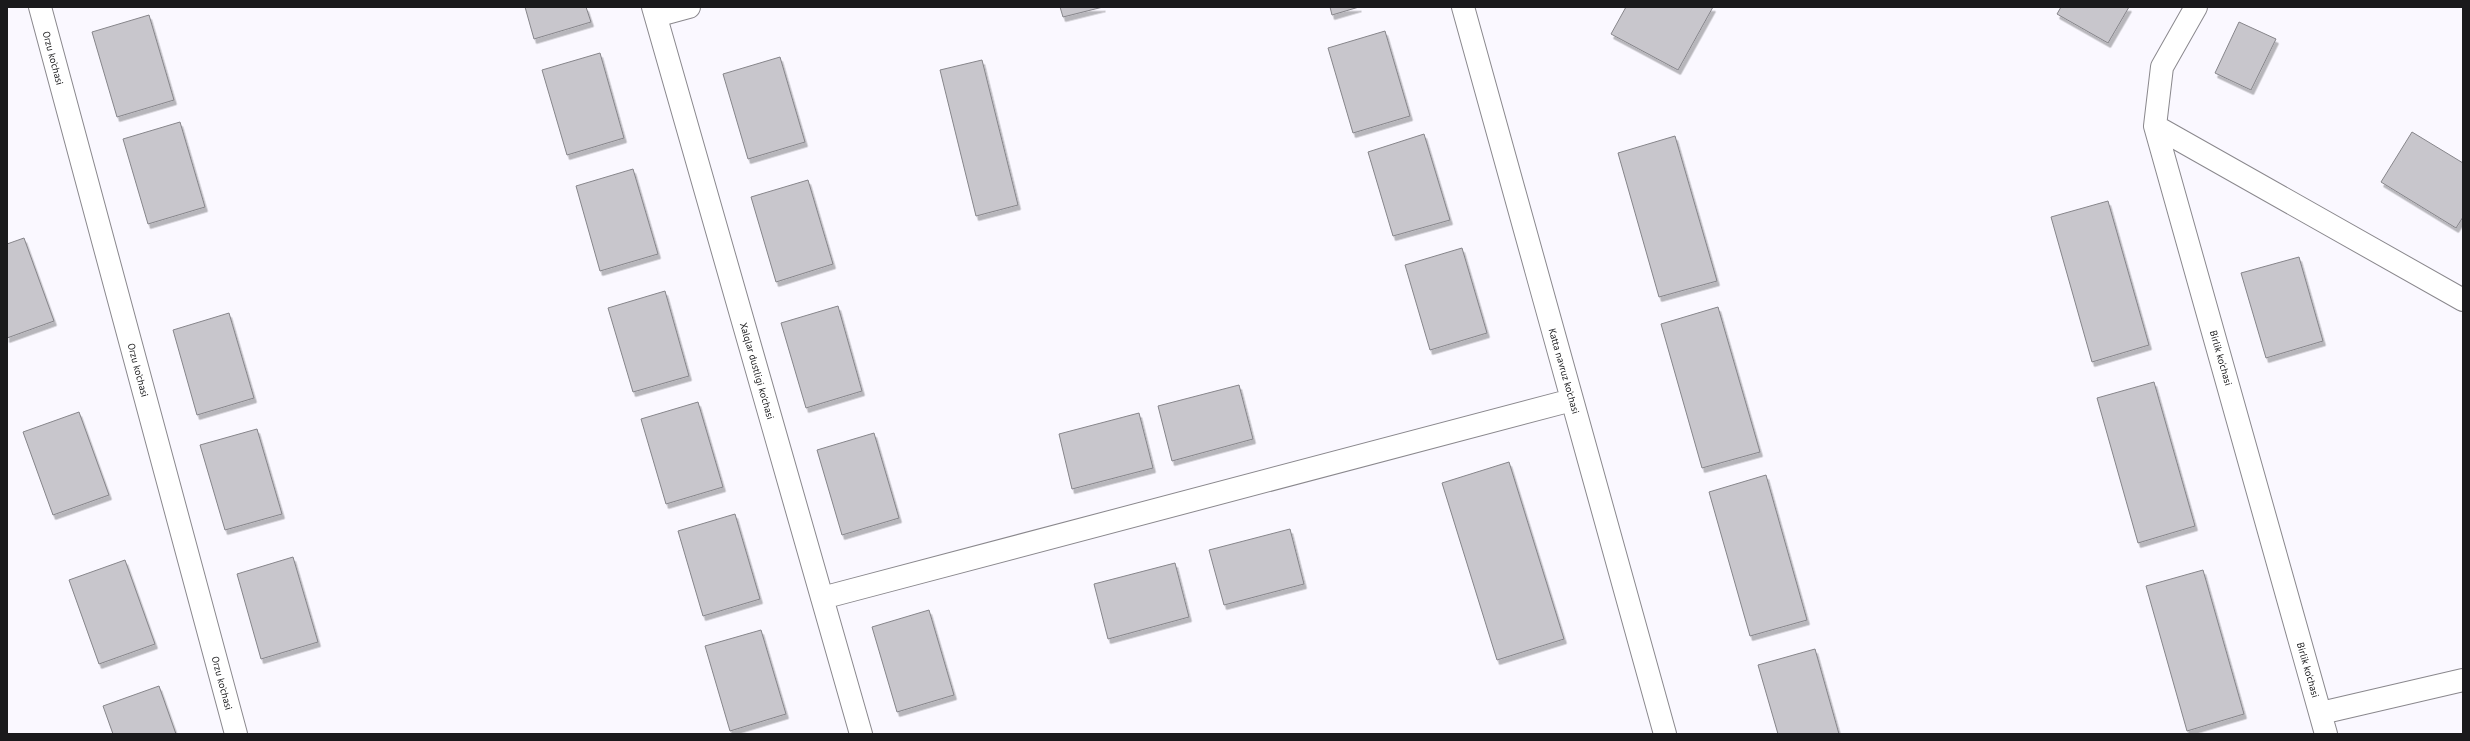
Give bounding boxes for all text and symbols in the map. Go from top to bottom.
street label: Orzu ko'chasi [40,30,66,86]
street label: Xalqlar dustligi ko'chasi [737,321,777,421]
street label: Katta navruz ko'chasi [1546,327,1582,415]
street label: Birlik ko'chasi [2207,329,2235,387]
street label: Orzu ko'chasi [125,342,151,398]
street label: Birlik ko'chasi [2294,641,2322,699]
street label: Orzu ko'chasi [209,655,235,711]

